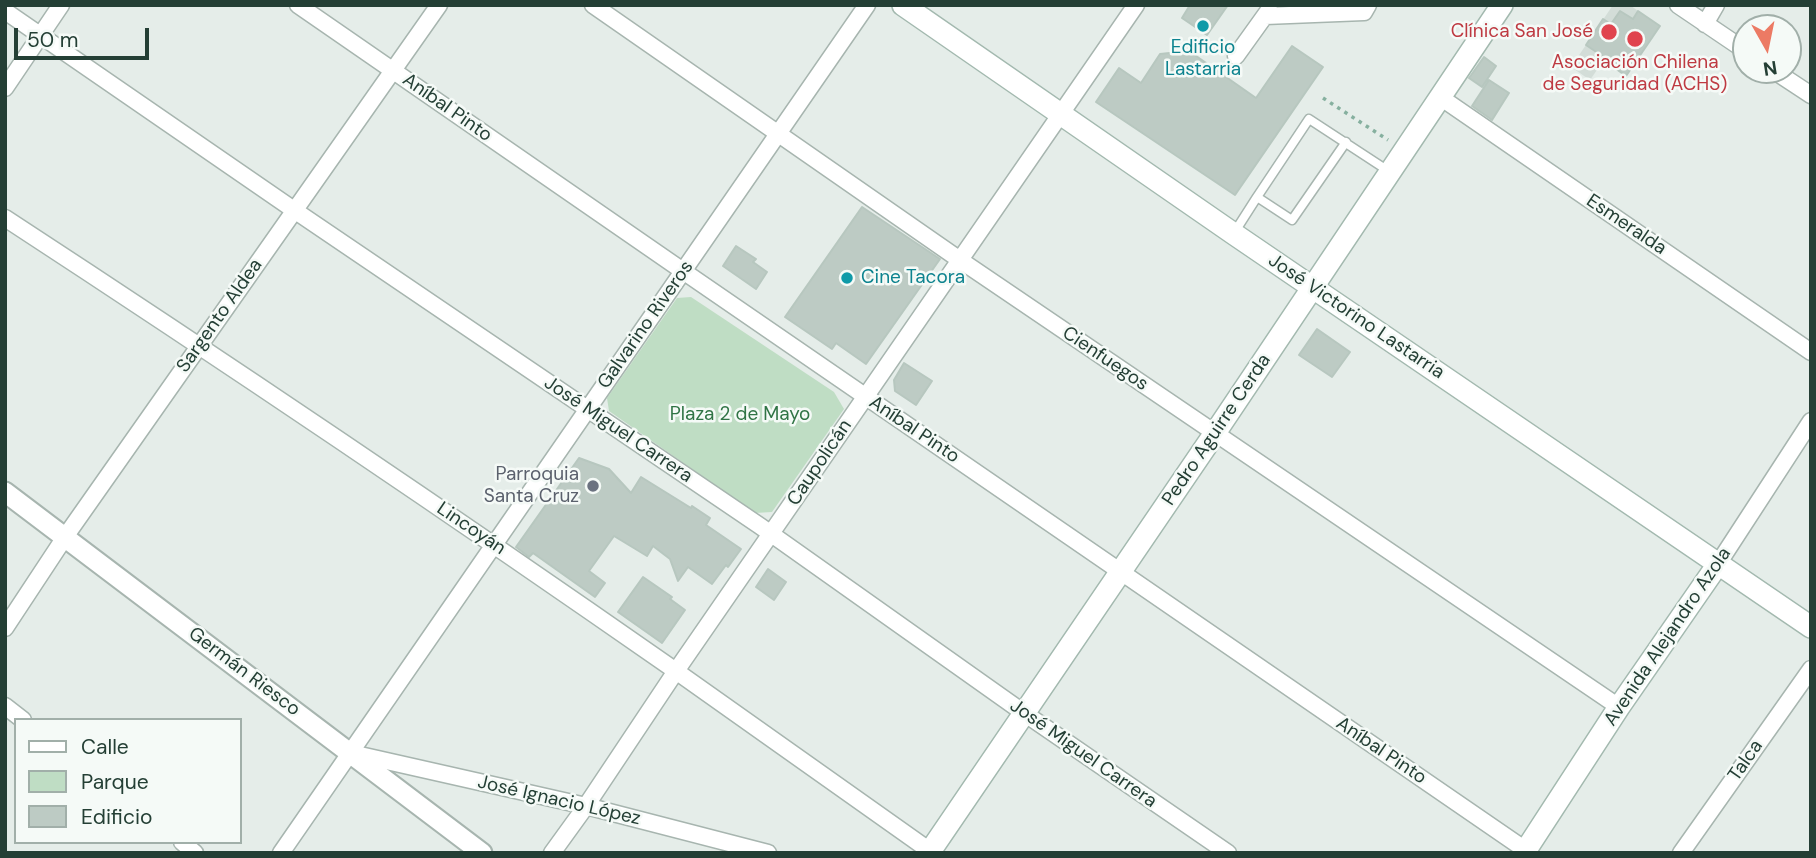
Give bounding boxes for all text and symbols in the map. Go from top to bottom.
scale bar [18,14,152,58]
north arrow [1732,14,1802,84]
marker: Edificio Lastarria [1195,18,1211,34]
place label: Clínica San José [1451,21,1593,43]
marker: Clínica San José [1599,22,1619,42]
text: 50 m [27,26,78,54]
marker: Asociación Chilena de Seguridad (ACHS) [1625,29,1645,49]
place label: Edificio Lastarria [1165,37,1241,81]
place label: Asociación Chilena de Seguridad (ACHS) [1543,52,1727,96]
text: N [1761,55,1779,82]
street label: Aníbal Pinto [398,69,496,147]
street label: Esmeralda [1582,190,1670,260]
street label: José Victorino Lastarria [1264,250,1448,384]
street label: Sargento Aldea [172,255,268,377]
street label: Galvarino Riveros [593,256,699,394]
place label: Cine Tacora [861,267,965,289]
marker: Cine Tacora [839,270,855,286]
street label: Cienfuegos [1058,322,1152,396]
street label: Pedro Aguirre Cerda [1158,350,1276,510]
street label: José Miguel Carrera [539,372,697,488]
street label: Aníbal Pinto [864,391,964,469]
park label: Plaza 2 de Mayo [670,404,810,426]
street label: Caupolicán [783,416,857,510]
place label: Parroquia Santa Cruz [484,464,579,508]
marker: Parroquia Santa Cruz [585,478,601,494]
street label: Lincoyán [432,498,510,560]
street label: Avenida Alejandro Azola [1600,543,1736,731]
street label: Germán Riesco [184,623,304,721]
street label: José Miguel Carrera [1005,695,1161,813]
street label: Aníbal Pinto [1331,712,1431,790]
legend [14,718,242,844]
text: Calle [81,733,129,761]
street label: Talca [1724,736,1768,786]
text: Parque [81,768,149,796]
street label: José Ignacio López [475,771,643,831]
text: Edificio [81,803,152,831]

